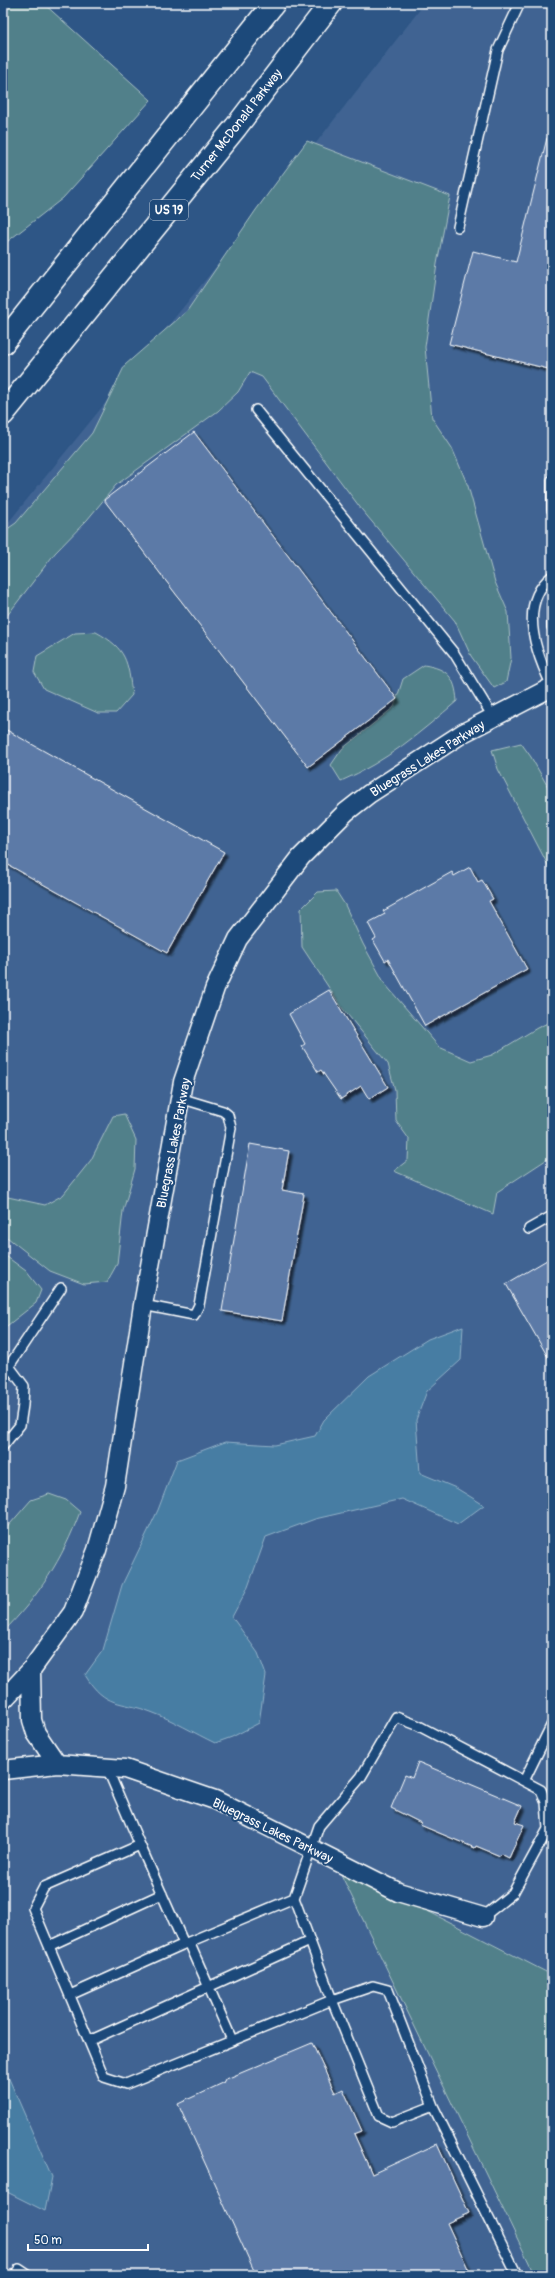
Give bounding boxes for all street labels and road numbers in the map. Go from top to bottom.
street label: Turner McDonald Parkway [188,66,286,185]
road number: US 19 [150,200,188,220]
street label: Bluegrass Lakes Parkway [367,717,488,801]
street label: Bluegrass Lakes Parkway [154,1076,195,1210]
street label: Bluegrass Lakes Parkway [210,1795,336,1867]

